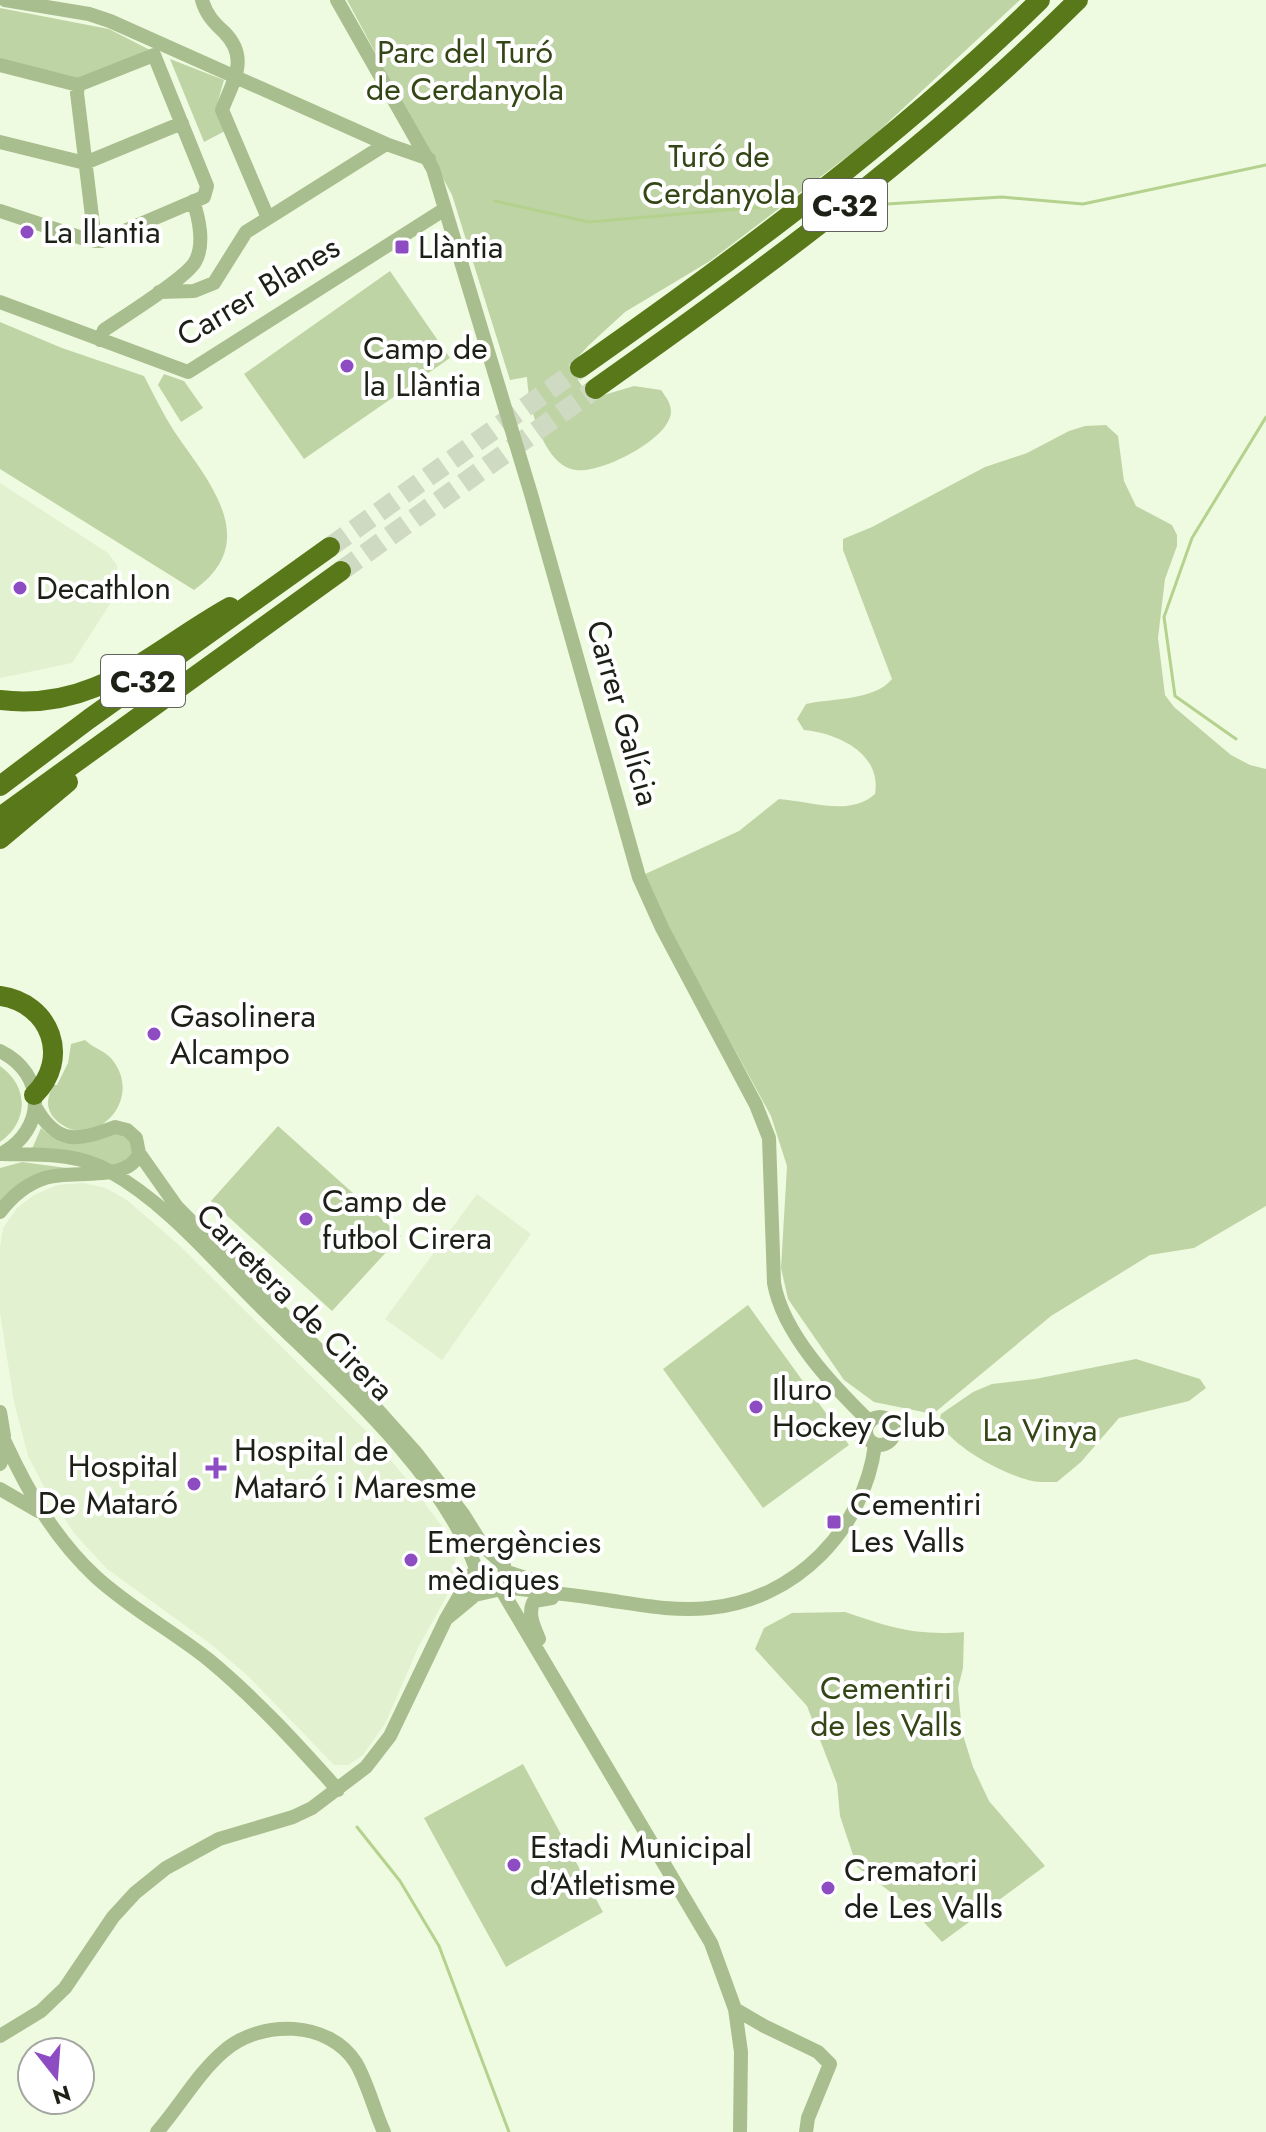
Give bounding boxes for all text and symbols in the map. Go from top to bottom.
park label: Parc del Turó de Cerdanyola [366,29,564,112]
park label: Turó de Cerdanyola [642,133,796,216]
road number: C-32 [803,179,887,231]
place label: La llantia [43,209,161,255]
marker: La llantia [18,223,36,241]
street label: Carrer Blanes [168,224,348,358]
place label: Llàntia [418,224,503,270]
marker: Llàntia [393,238,411,256]
place label: Camp de la Llàntia [363,325,488,408]
marker: Camp de la Llàntia [338,357,356,375]
place label: Decathlon [36,565,171,611]
marker: Decathlon [11,579,29,597]
street label: Carrer Galícia [575,615,671,811]
road number: C-32 [101,655,185,707]
place label: Gasolinera Alcampo [170,993,316,1076]
marker: Gasolinera Alcampo [145,1025,163,1043]
place label: Camp de futbol Cirera [322,1178,492,1261]
street label: Carretera de Cirera [186,1193,404,1411]
marker: Camp de futbol Cirera [297,1210,315,1228]
place label: Iluro Hockey Club [772,1366,945,1449]
marker: Iluro Hockey Club [747,1398,765,1416]
park label: La Vinya [983,1407,1097,1453]
place label: Hospital de Mataró i Maresme [234,1427,477,1510]
place label: Hospital De Mataró [38,1443,178,1526]
marker: Hospital de Mataró i Maresme [205,1457,227,1479]
marker: Hospital De Mataró [185,1475,203,1493]
place label: Cementiri Les Valls [850,1481,982,1564]
marker: Cementiri Les Valls [825,1513,843,1531]
place label: Emergències mèdiques [427,1519,601,1602]
marker: Emergències mèdiques [402,1551,420,1569]
park label: Cementiri de les Valls [810,1665,962,1748]
place label: Estadi Municipal d'Atletisme [530,1824,752,1907]
place label: Crematori de Les Valls [844,1847,1003,1930]
marker: Estadi Municipal d'Atletisme [505,1856,523,1874]
marker: Crematori de Les Valls [819,1879,837,1897]
north arrow [16,2036,96,2116]
text: N [49,2077,75,2113]

